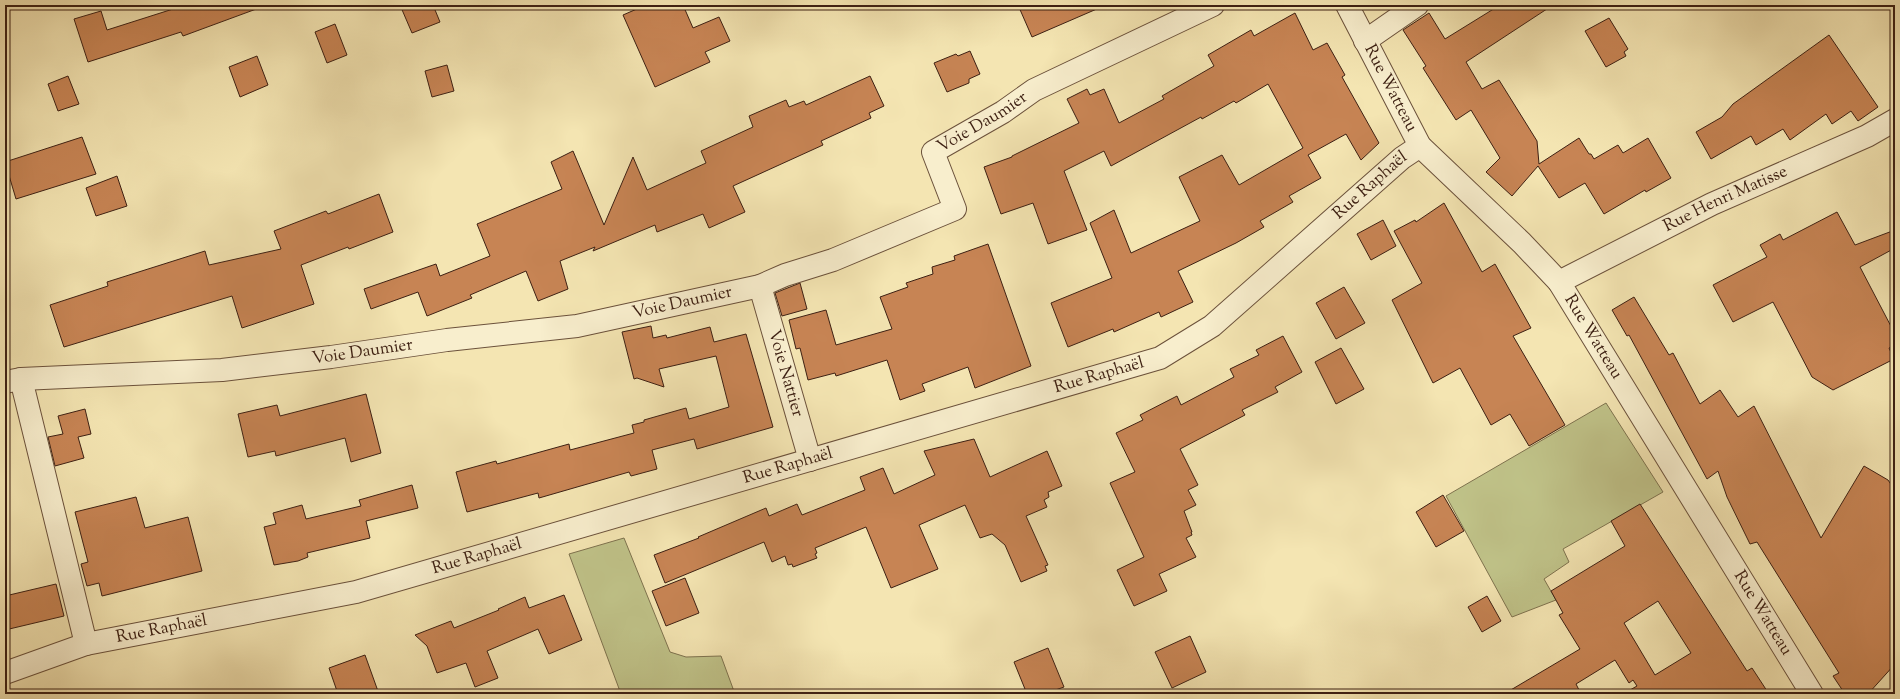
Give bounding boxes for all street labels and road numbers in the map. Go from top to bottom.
street label: Rue Watteau [1358,40,1423,137]
street label: Voie Daumier [933,86,1033,159]
street label: Rue Raphaël [1328,146,1412,225]
street label: Rue Henri Matisse [1659,160,1792,239]
street label: Voie Daumier [630,280,735,326]
street label: Rue Watteau [1558,290,1628,384]
street label: Voie Nattier [761,327,809,420]
street label: Voie Daumier [311,333,415,371]
street label: Rue Raphaël [1051,351,1147,400]
street label: Rue Raphaël [740,442,836,491]
street label: Rue Raphaël [429,532,525,581]
street label: Rue Watteau [1727,566,1798,660]
street label: Rue Raphaël [114,609,210,650]

